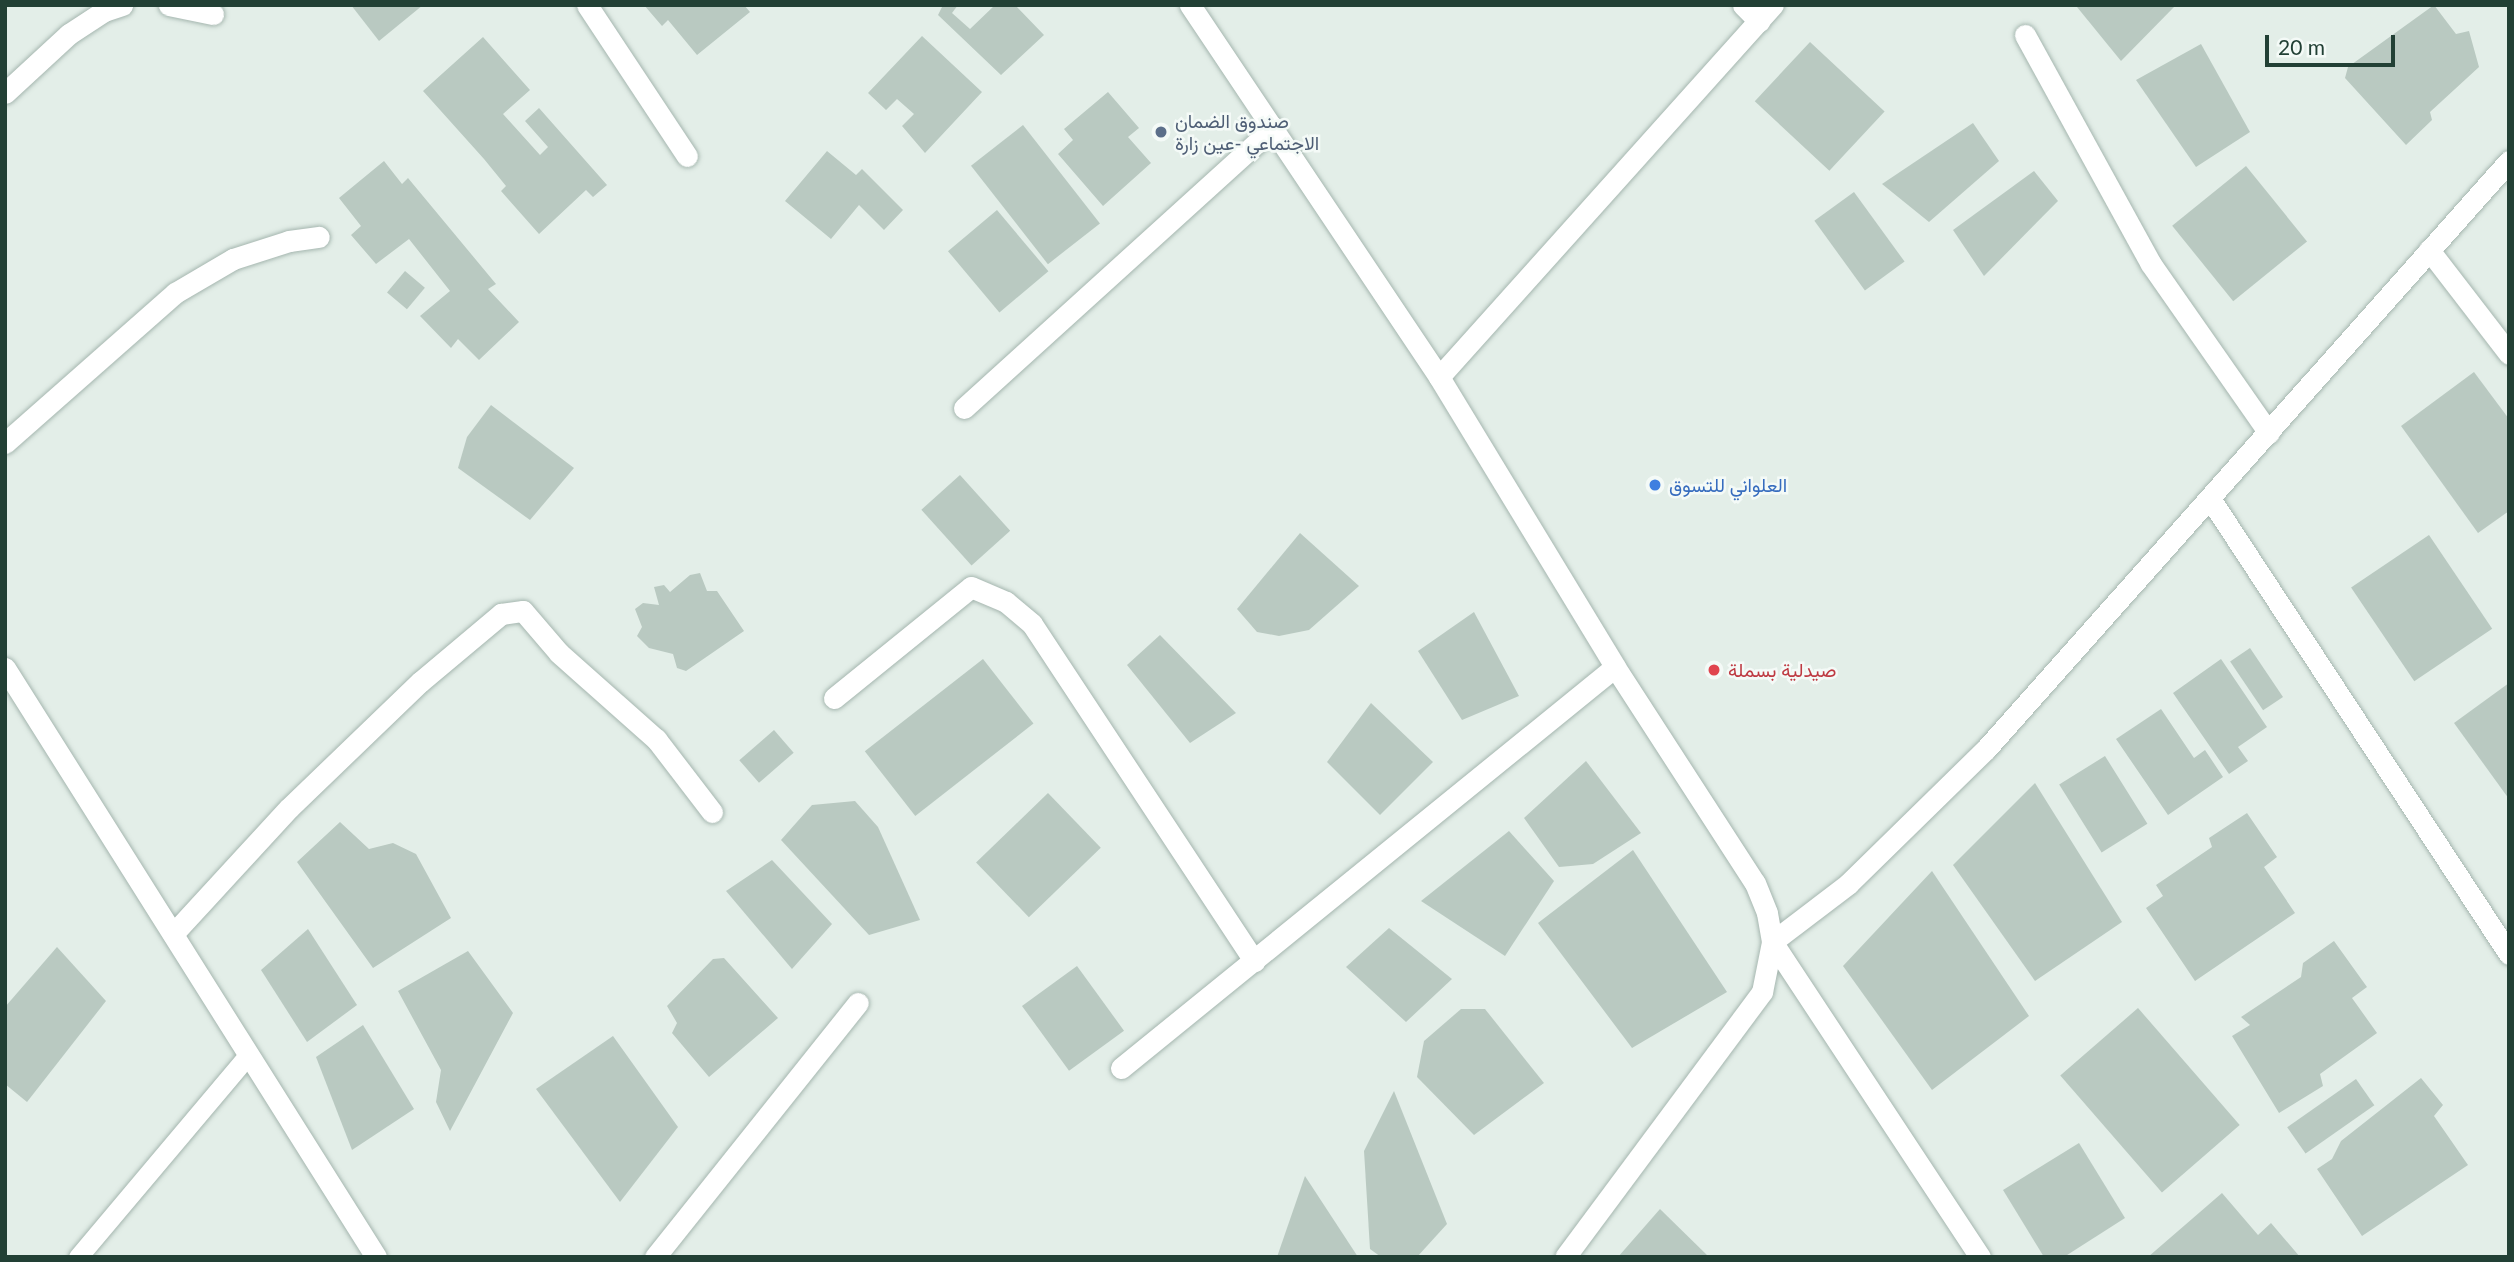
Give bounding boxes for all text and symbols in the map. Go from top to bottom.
scale bar [2269,21,2398,65]
text: 20 m [2278,34,2325,59]
place label: صندوق الضمان الاجتماعي -عين زارة [1175,110,1319,154]
marker: صندوق الضمان الاجتماعي -عين زارة [1153,124,1169,140]
place label: العلواني للتسوق [1669,474,1787,496]
marker: العلواني للتسوق [1647,477,1663,493]
place label: صيدلية بسملة [1728,659,1836,681]
marker: صيدلية بسملة [1706,662,1722,678]

